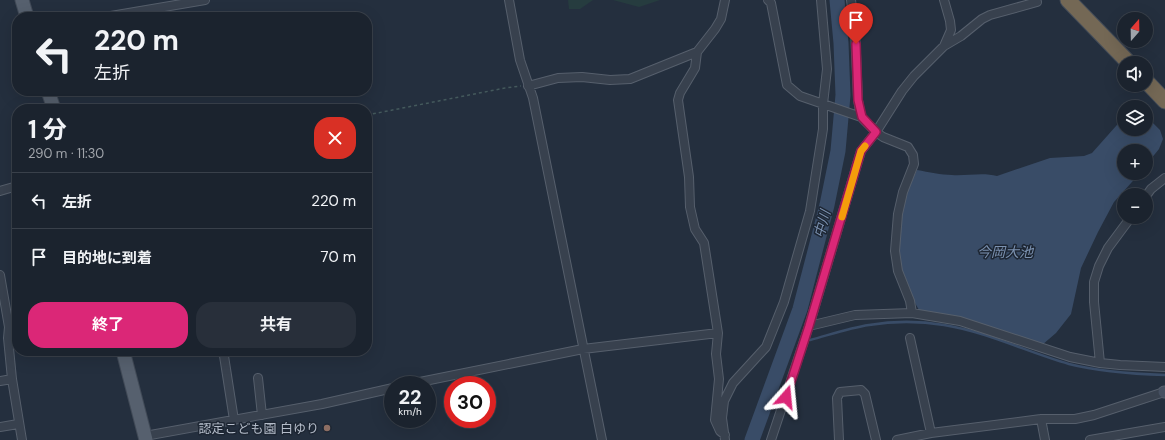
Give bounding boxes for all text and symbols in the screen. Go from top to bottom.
pin [839,3,873,44]
icon: arrive [845,9,867,31]
north arrow [1117,12,1153,48]
map controls [1117,12,1153,224]
text: 220 m [94,22,179,59]
icon: left [28,28,80,80]
button: sound [1117,56,1153,92]
text: 左折 [94,61,130,85]
button: layers [1117,100,1153,136]
text: 1 分 [28,114,66,145]
button: close [314,117,356,159]
button: + [1117,144,1153,180]
text: 290 m · 11:30 [28,145,104,162]
button: − [1117,188,1153,224]
icon: left [28,190,50,212]
text: 220 m [311,191,356,211]
text: 左折 [62,192,92,212]
water label: 中川 [810,206,835,240]
water label: 今岡大池 [977,243,1035,261]
icon: arrive [28,246,50,268]
text: 70 m [321,247,356,267]
text: 目的地に到着 [62,248,152,268]
button: 終了 [28,302,188,348]
button: 共有 [196,302,356,348]
speed limit sign: 30 [444,376,496,428]
position arrow [765,376,807,418]
text: 22 [398,384,422,410]
text: km/h [398,405,422,418]
place label: 認定こども園 白ゆり [199,420,319,437]
marker: 認定こども園 白ゆり [322,423,332,433]

